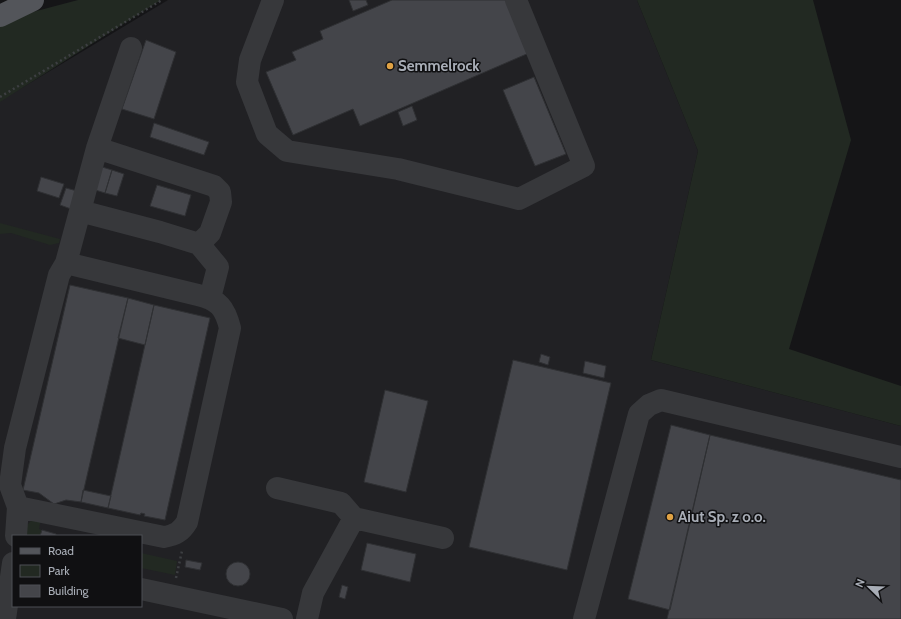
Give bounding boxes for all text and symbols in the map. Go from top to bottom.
place label: Semmelrock [398,57,480,75]
marker: Semmelrock [385,61,395,71]
place label: Aiut Sp. z o.o. [678,508,766,526]
marker: Aiut Sp. z o.o. [665,512,675,522]
legend [12,535,142,607]
text: Road [48,543,74,558]
text: Park [48,563,70,578]
north arrow [849,567,889,607]
text: N [852,577,868,589]
text: Building [48,583,90,598]

